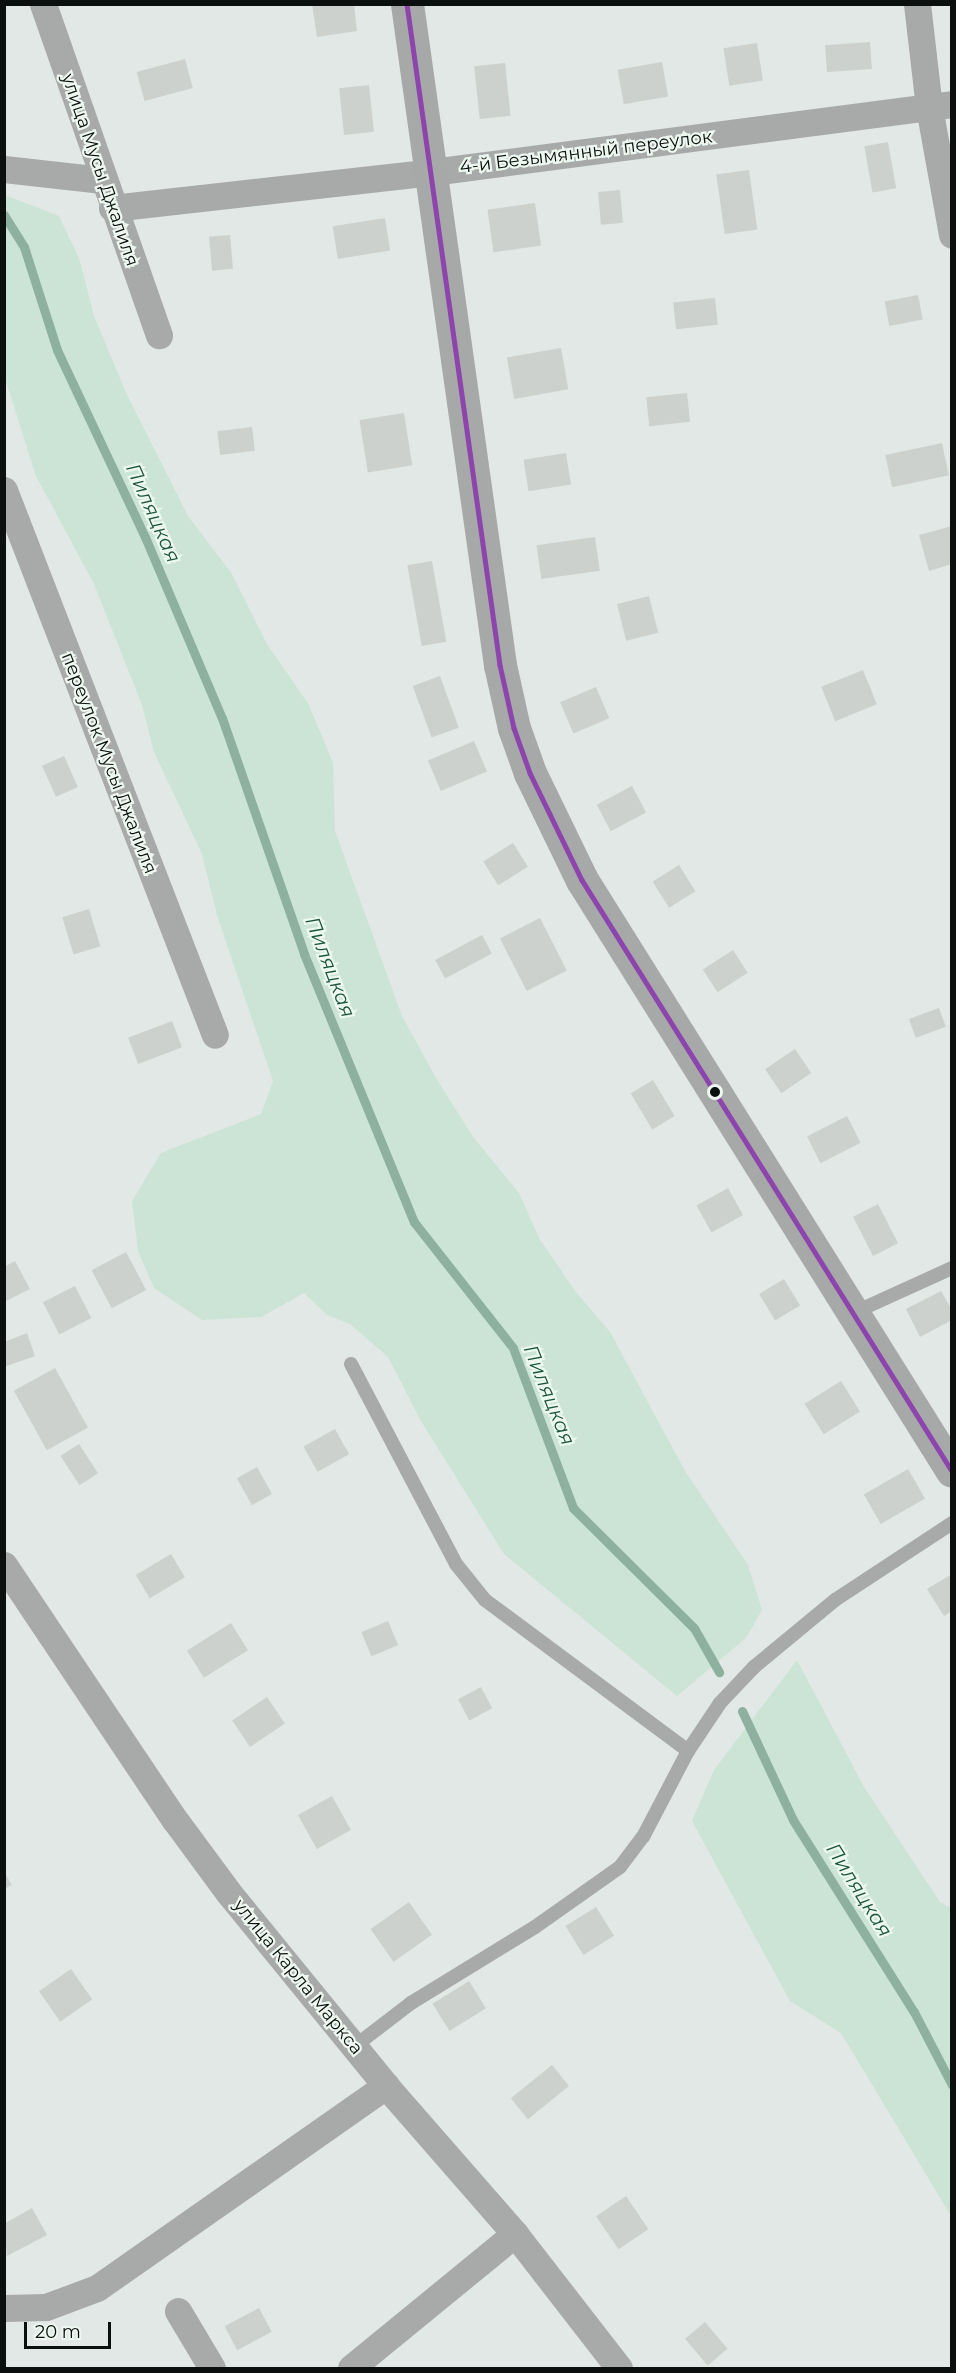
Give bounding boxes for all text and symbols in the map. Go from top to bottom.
street label: улица Мусы Джалиля [57,71,143,269]
street label: 4-й Безымянный переулок [459,126,713,178]
water label: Пиляцкая [121,460,185,566]
street label: переулок Мусы Джалиля [57,649,161,877]
water label: Пиляцкая [300,913,360,1021]
unlabelled marker [709,1086,721,1098]
water label: Пиляцкая [518,1341,580,1449]
water label: Пиляцкая [821,1839,897,1941]
street label: улица Карла Маркса [229,1895,367,2059]
scale bar [27,2310,114,2348]
text: 20 m [35,2321,81,2343]

